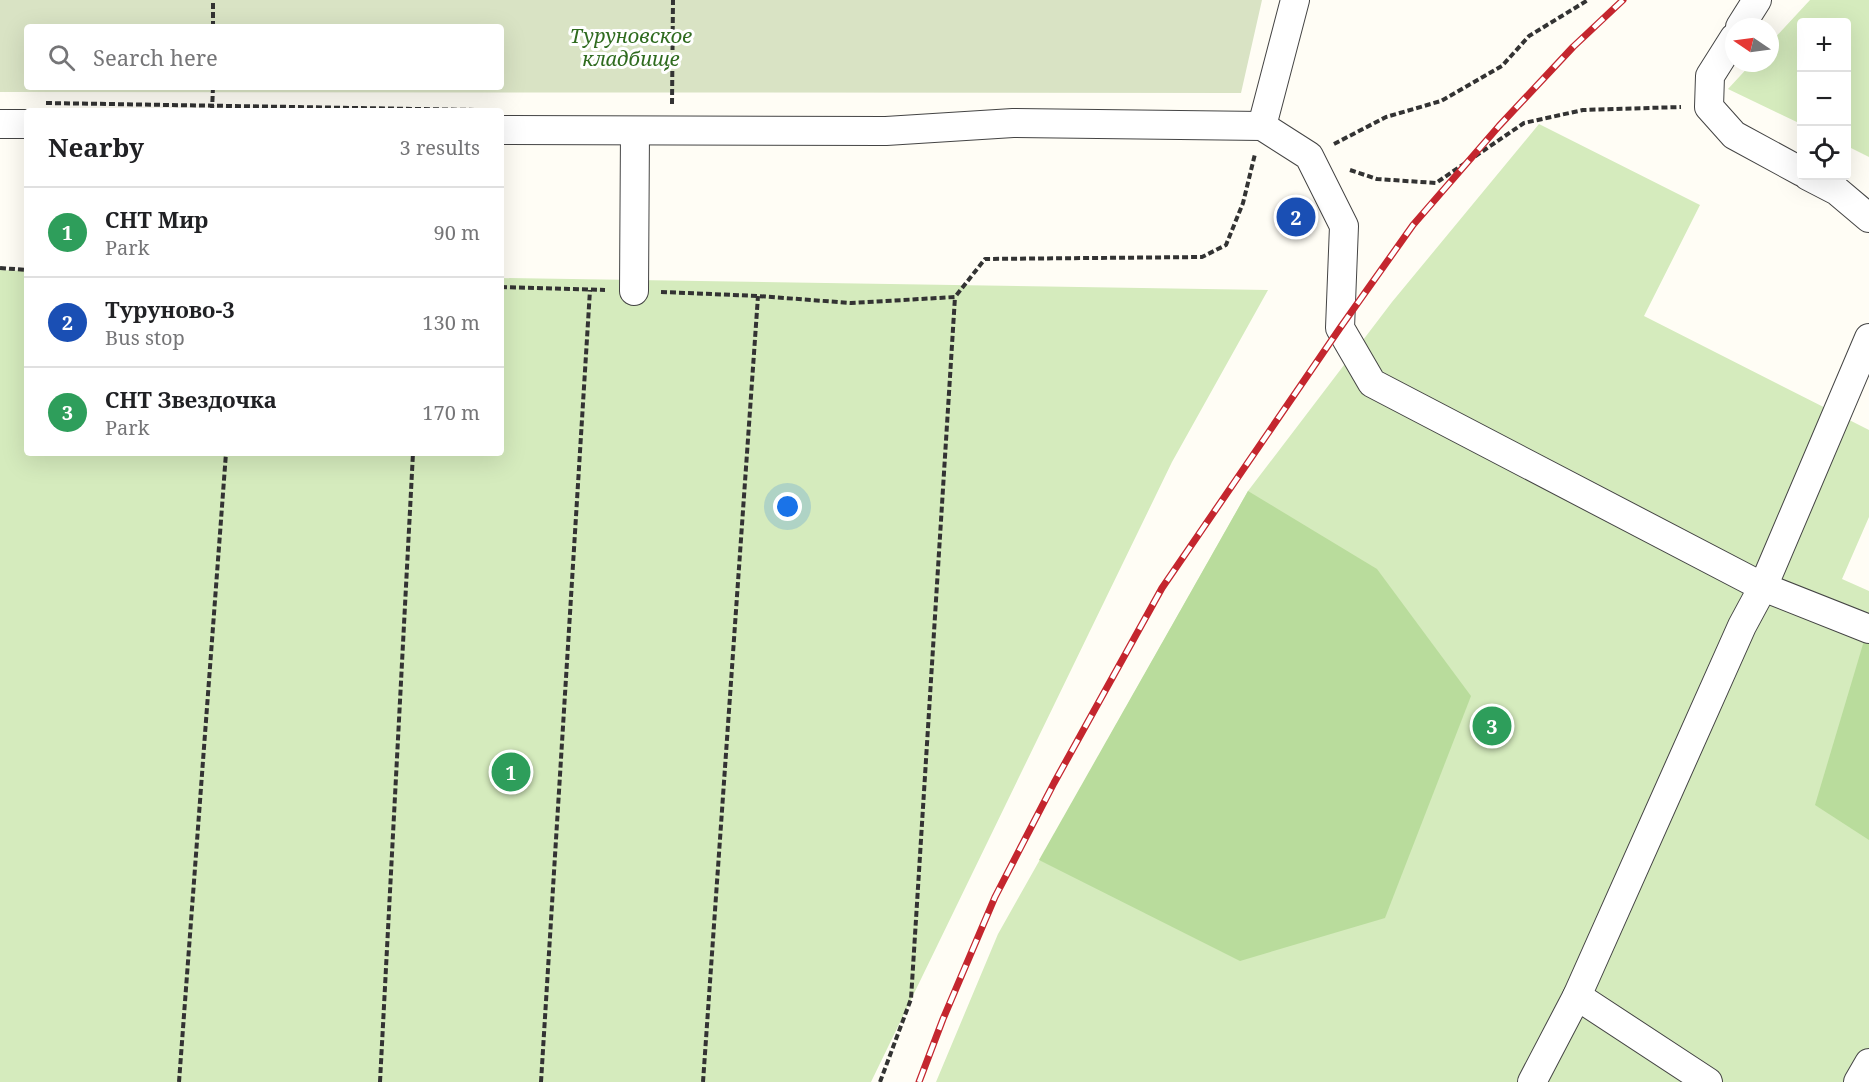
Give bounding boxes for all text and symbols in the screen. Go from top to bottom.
north arrow [1725,18,1779,72]
map controls [1797,18,1851,180]
button: + [1797,18,1851,72]
park label: Туруновское кладбище [570,22,692,72]
search box [24,24,504,90]
icon: search [45,41,78,74]
text: Search here [93,42,218,72]
button: − [1797,72,1851,126]
button: locate [1797,126,1851,180]
text: Nearby [48,129,144,165]
text: 3 results [400,134,480,161]
pin: 2 [1276,194,1316,240]
text: СНТ Мир [105,204,208,234]
text: 1 [62,219,73,246]
text: 90 m [434,219,480,246]
text: Park [105,234,149,261]
text: Туруново-3 [105,294,235,324]
text: 2 [62,309,73,336]
text: 130 m [422,309,480,336]
text: Bus stop [105,324,185,351]
text: СНТ Звездочка [105,384,277,414]
text: 3 [62,399,73,426]
text: 170 m [422,399,480,426]
text: Park [105,414,149,441]
your location [773,492,802,521]
pin: 3 [1472,704,1512,748]
pin: 1 [492,750,530,794]

